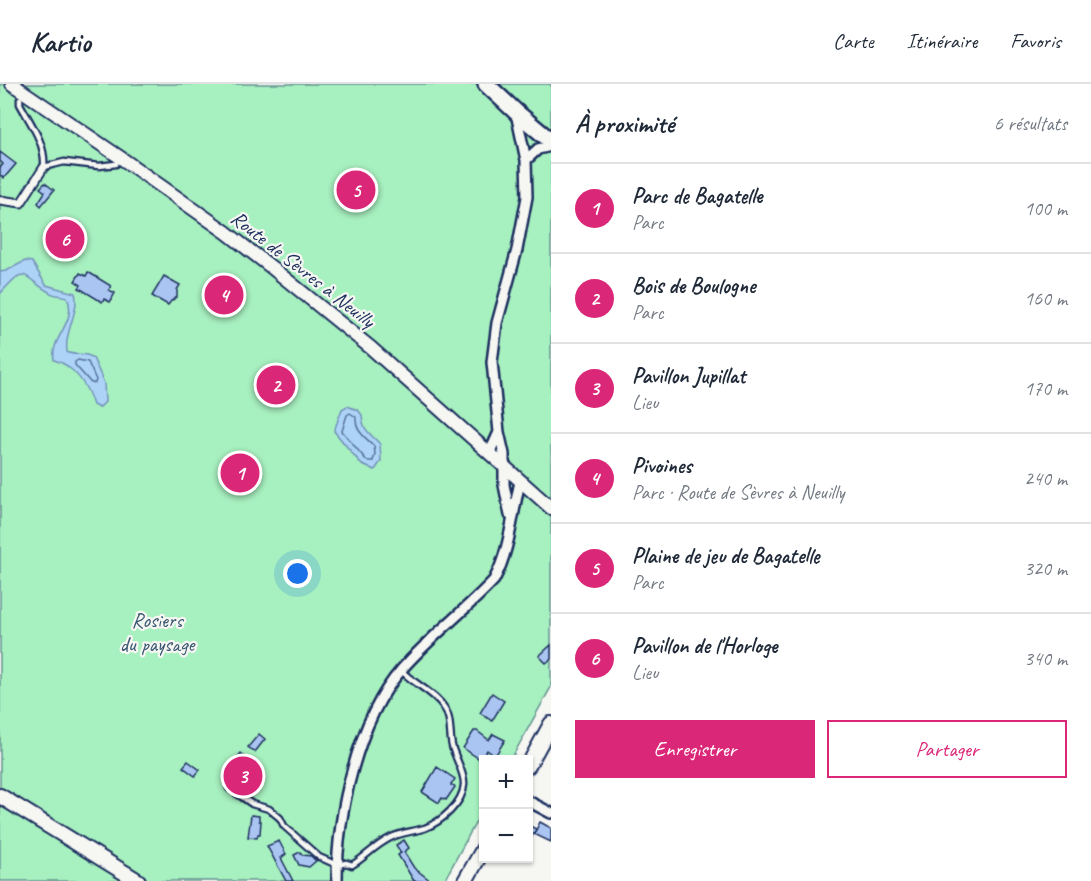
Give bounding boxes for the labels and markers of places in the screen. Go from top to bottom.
pin: 5 [336,168,376,212]
pin: 6 [46,216,84,262]
pin: 4 [204,272,244,318]
pin: 2 [256,362,296,408]
pin: 1 [220,450,260,496]
pin: 3 [224,754,262,798]

